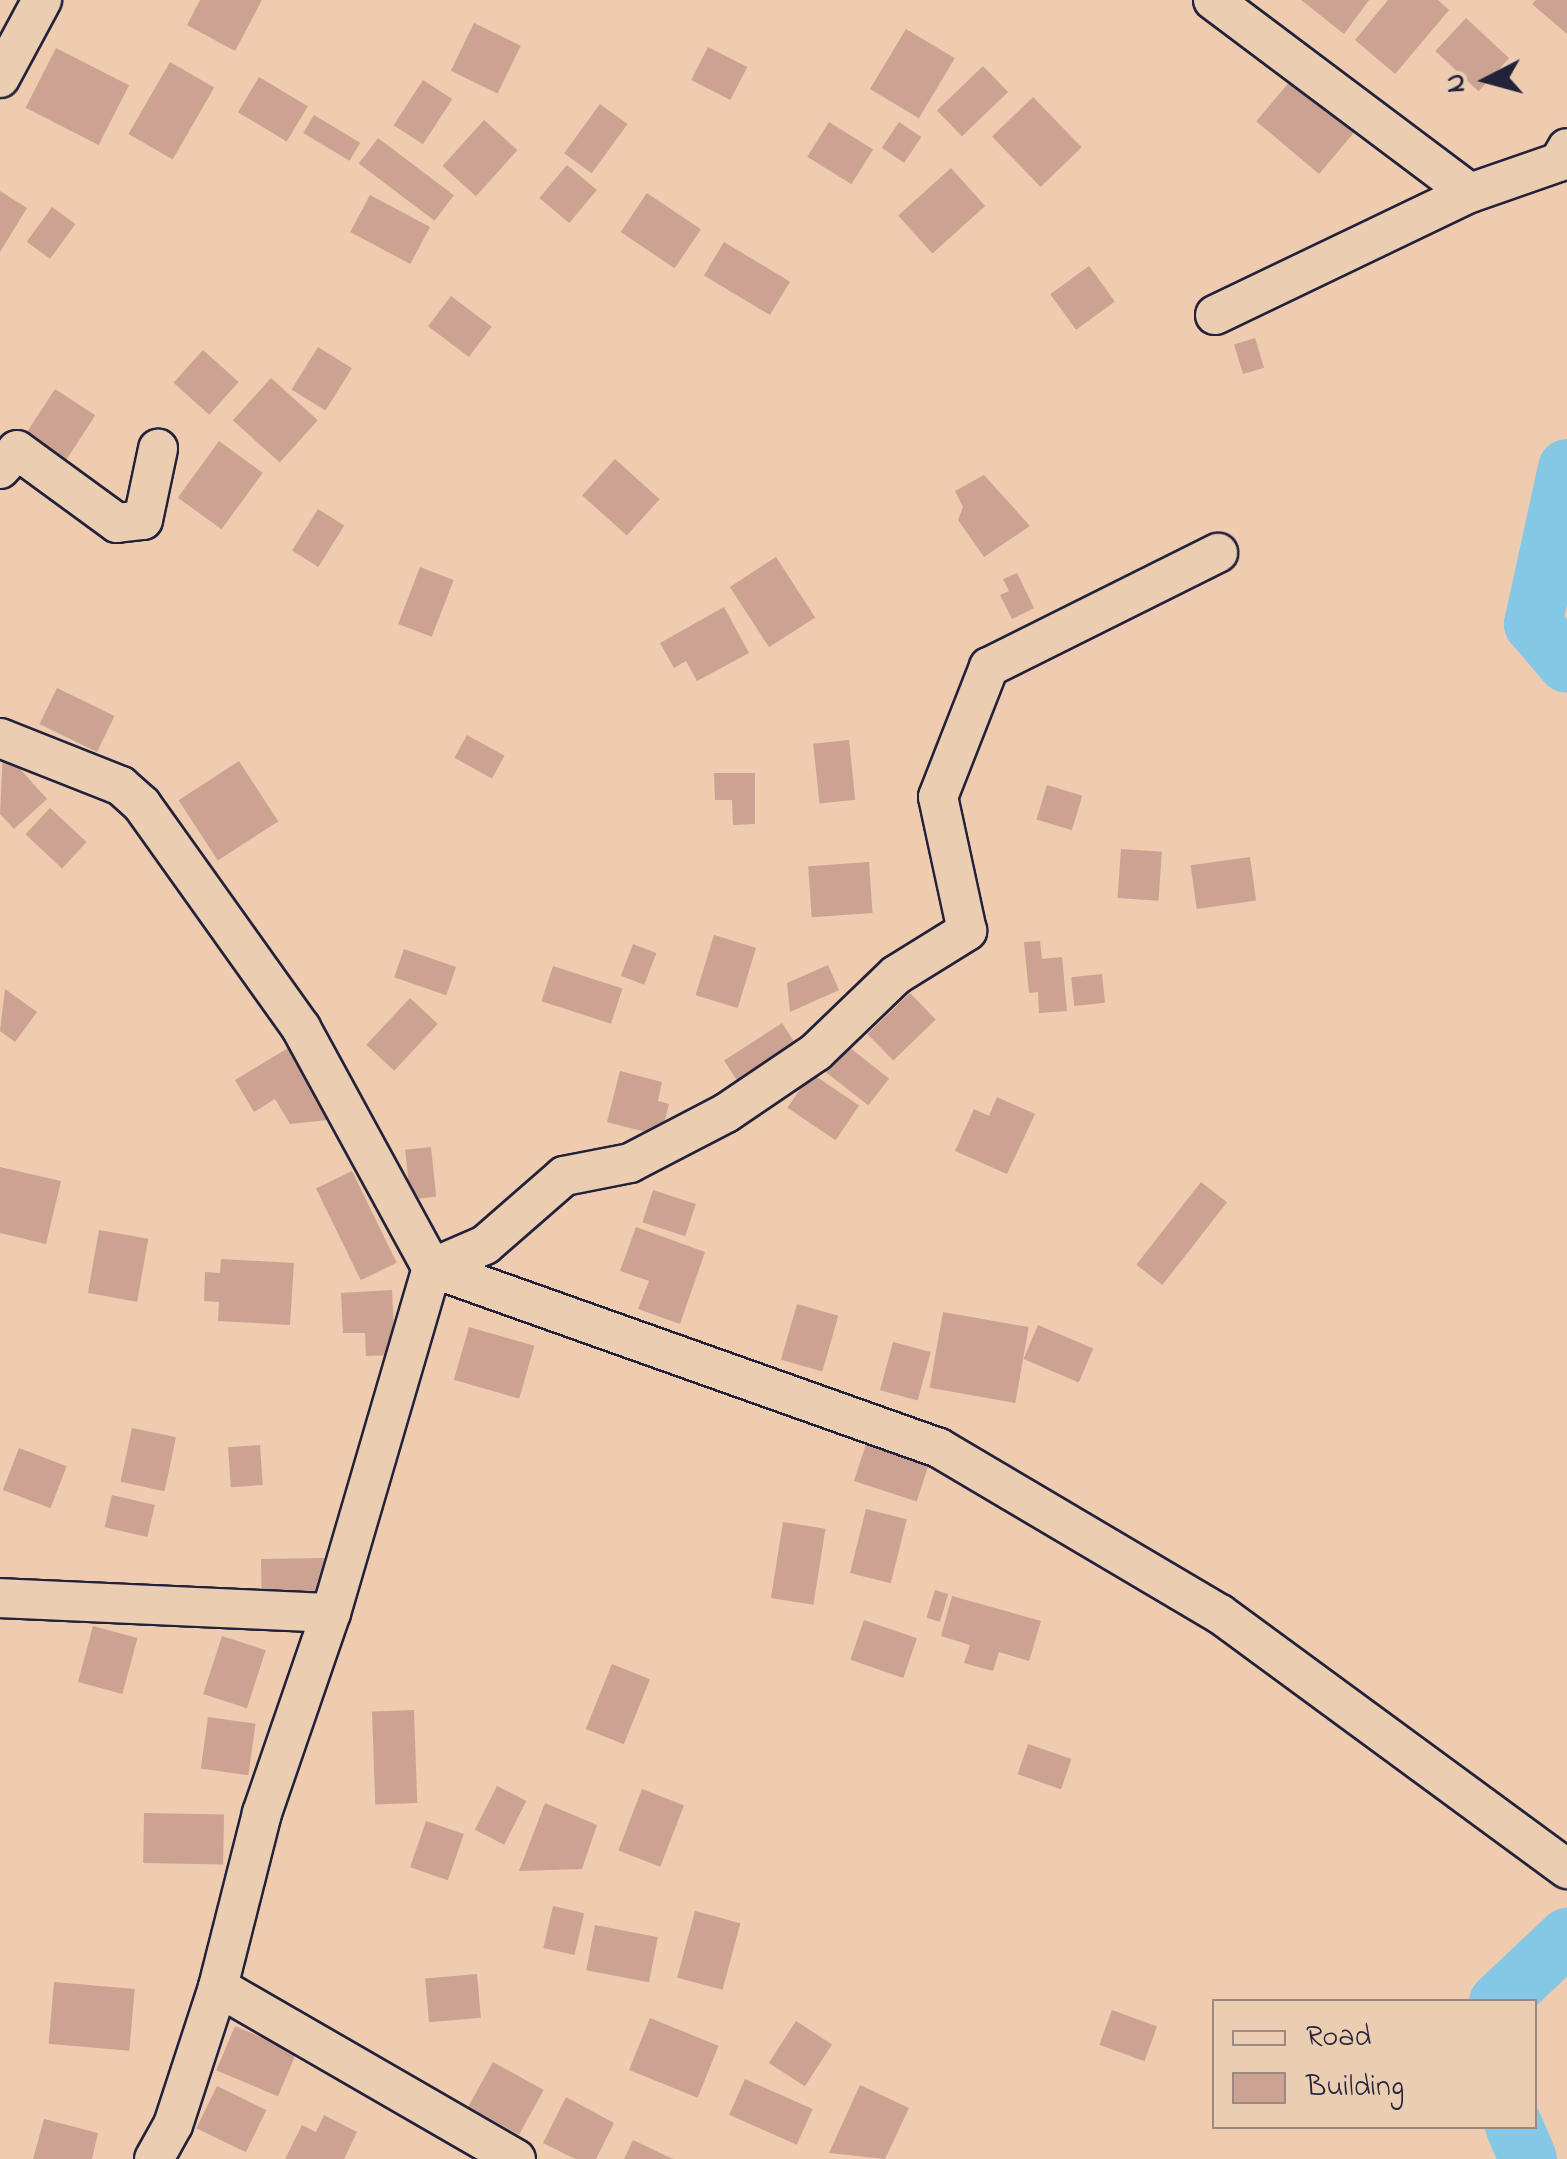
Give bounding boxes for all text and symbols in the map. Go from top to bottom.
north arrow [1437,30,1537,130]
text: N [1435,72,1478,95]
legend [1212,1999,1537,2129]
text: Road [1306,2016,1371,2060]
text: Building [1306,2066,1404,2110]

